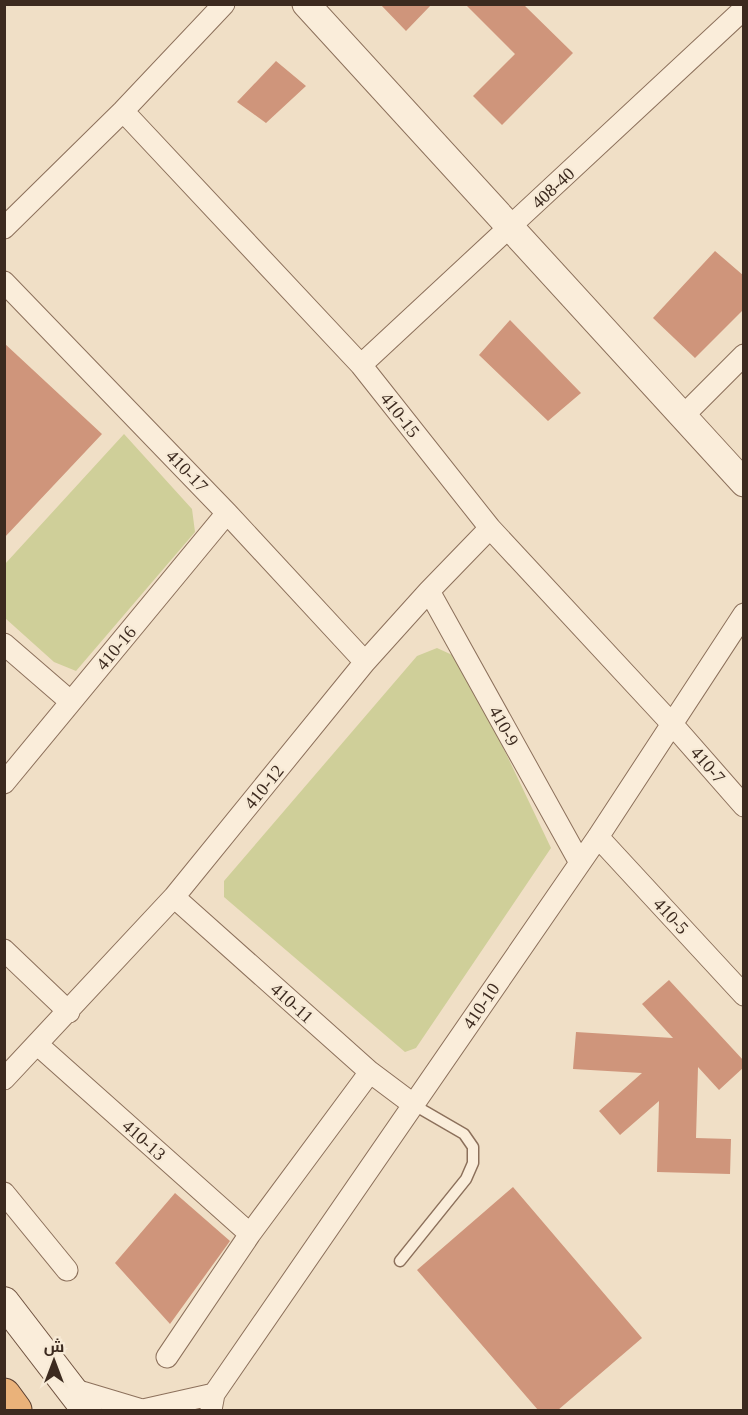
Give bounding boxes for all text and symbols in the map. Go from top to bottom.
street label: 408-40 [528,163,578,213]
street label: 410-15 [376,389,424,441]
street label: 410-17 [162,446,212,496]
street label: 410-16 [92,622,140,674]
street label: 410-9 [485,703,523,749]
street label: 410-7 [687,743,729,787]
street label: 410-12 [240,761,288,813]
street label: 410-5 [649,894,693,938]
street label: 410-11 [267,979,317,1027]
street label: 410-10 [458,979,504,1033]
street label: 410-13 [118,1116,170,1164]
north arrow [24,1331,84,1391]
text: ش [44,1338,64,1356]

